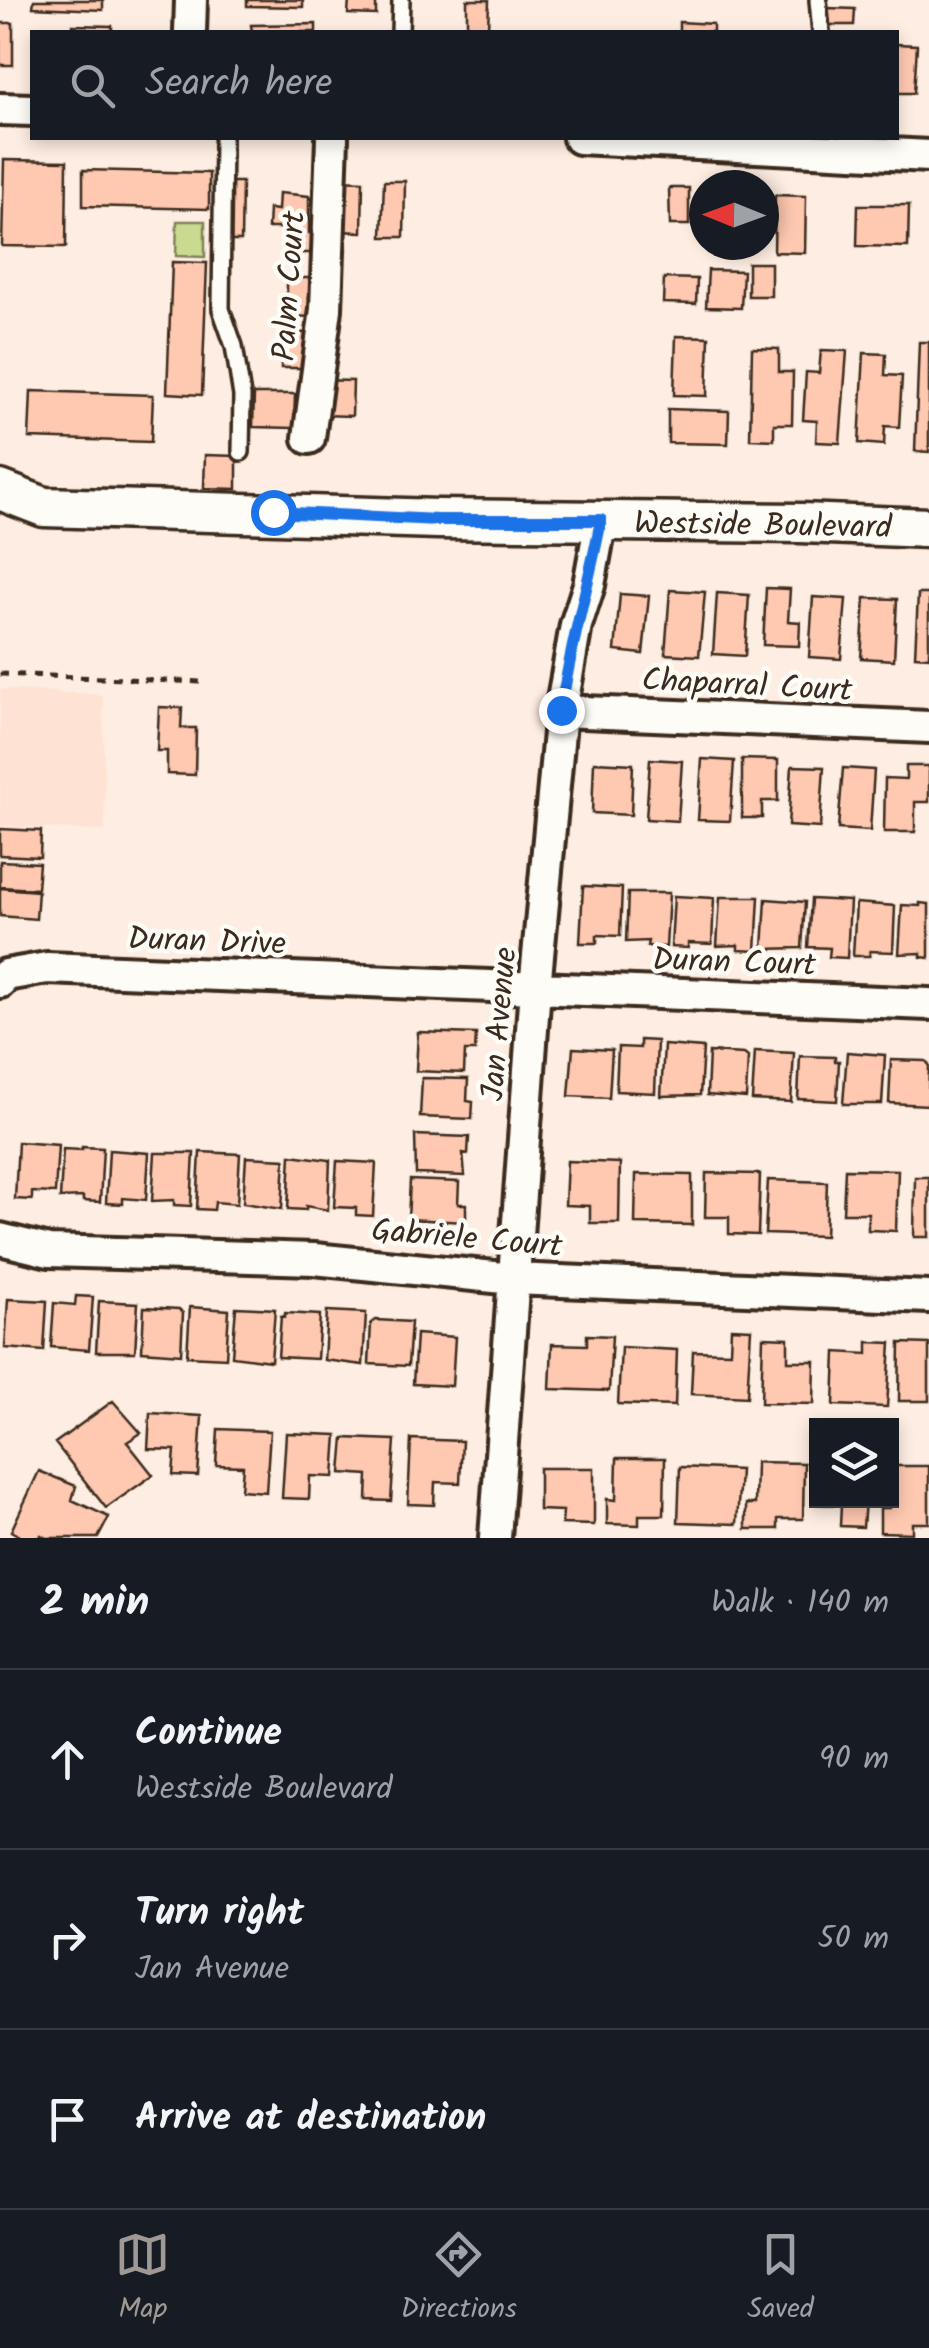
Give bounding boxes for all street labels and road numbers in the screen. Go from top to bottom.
street label: Palm Court [260,209,321,363]
street label: Westside Boulevard [634,499,893,554]
street label: Chaparral Court [640,656,854,718]
street label: Duran Drive [127,914,287,971]
street label: Duran Court [651,935,817,992]
street label: Jan Avenue [468,945,533,1103]
street label: Gabriele Court [369,1206,565,1273]

